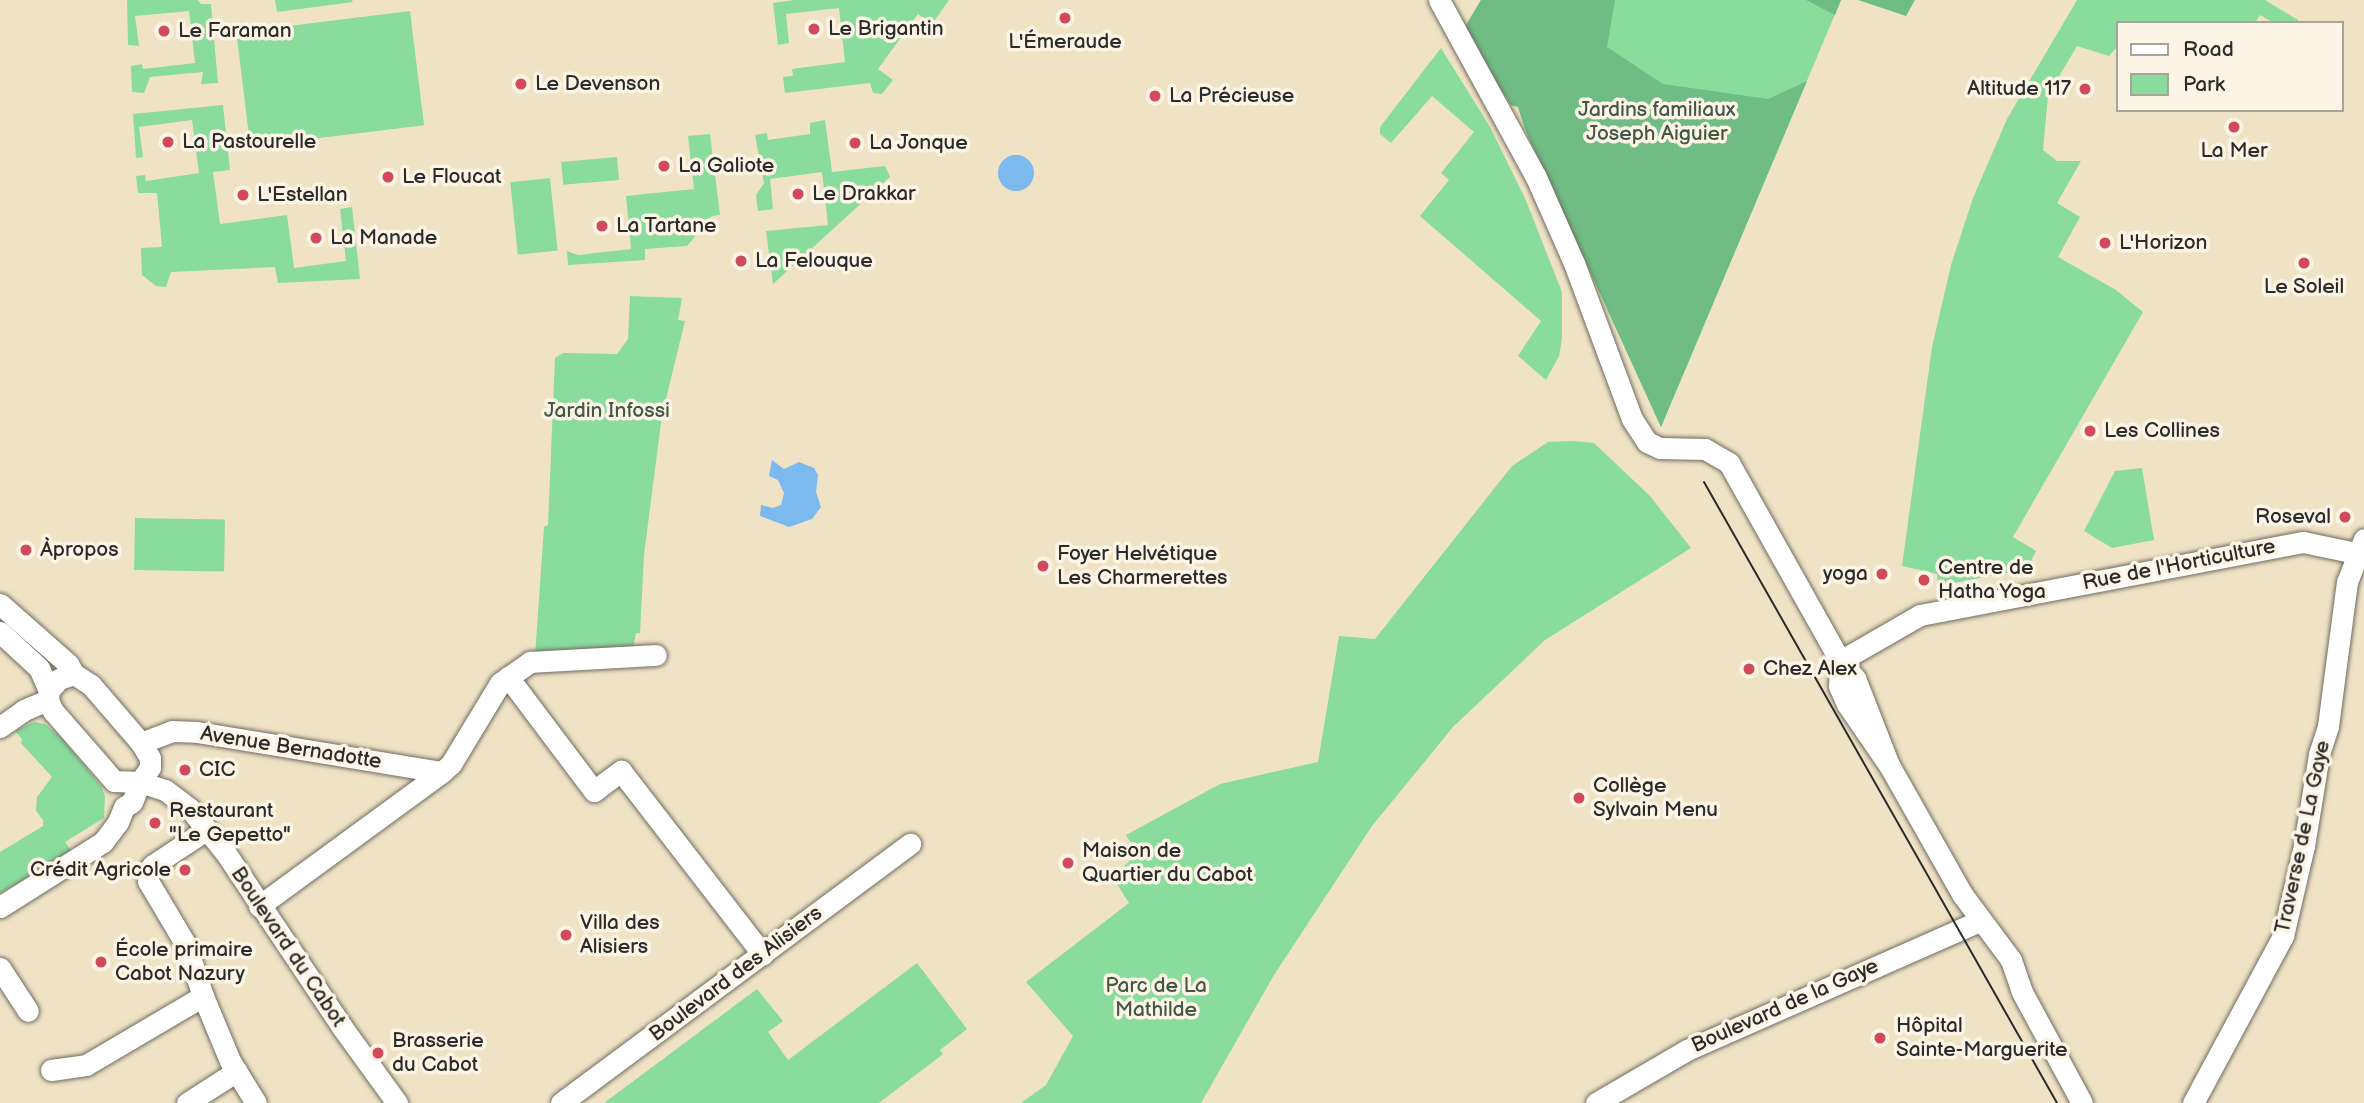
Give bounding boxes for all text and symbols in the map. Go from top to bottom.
marker: L'Émeraude [1057,10,1073,26]
place label: Le Brigantin [828,16,944,42]
place label: Le Faraman [178,18,291,44]
marker: Le Brigantin [806,21,822,37]
legend [2116,21,2343,112]
marker: Le Faraman [156,23,172,39]
place label: L'Émeraude [1008,29,1122,55]
text: Road [2183,37,2234,62]
place label: Le Devenson [535,71,660,97]
text: Park [2183,72,2225,97]
marker: Le Devenson [513,76,529,92]
place label: Altitude 117 [1967,76,2071,102]
marker: Altitude 117 [2077,81,2093,97]
place label: La Précieuse [1169,83,1294,109]
marker: La Précieuse [1147,88,1163,104]
park label: Jardins familiaux Joseph Aiguier [1578,97,1736,147]
marker: La Mer [2226,119,2242,135]
place label: La Pastourelle [182,129,316,155]
place label: La Jonque [869,130,969,156]
marker: La Pastourelle [160,134,176,150]
marker: La Jonque [847,135,863,151]
place label: La Mer [2200,138,2268,164]
place label: La Galiote [678,153,774,179]
marker: La Galiote [656,158,672,174]
place label: Le Floucat [402,164,502,190]
marker: Le Floucat [380,169,396,185]
place label: Le Drakkar [812,181,916,207]
place label: L'Estellan [257,182,348,208]
marker: Le Drakkar [790,186,806,202]
marker: L'Estellan [235,187,251,203]
place label: La Tartane [616,213,717,239]
marker: La Tartane [594,218,610,234]
place label: La Manade [330,225,437,251]
marker: La Manade [308,230,324,246]
place label: L'Horizon [2119,230,2207,256]
marker: L'Horizon [2097,235,2113,251]
place label: La Felouque [755,248,873,274]
marker: La Felouque [733,253,749,269]
marker: Le Soleil [2296,255,2312,271]
place label: Le Soleil [2264,274,2344,300]
park label: Jardin Infossi [544,398,670,424]
place label: Les Collines [2104,418,2220,444]
marker: Les Collines [2082,423,2098,439]
place label: Roseval [2255,504,2331,530]
marker: Roseval [2337,509,2353,525]
street label: Rue de l'Horticulture [2080,534,2278,596]
place label: Àpropos [40,537,119,563]
place label: Foyer Helvétique Les Charmerettes [1057,541,1228,591]
marker: Àpropos [18,542,34,558]
place label: Centre de Hatha Yoga [1938,555,2047,605]
marker: Foyer Helvétique Les Charmerettes [1035,558,1051,574]
place label: yoga [1823,561,1868,587]
marker: yoga [1874,566,1890,582]
marker: Centre de Hatha Yoga [1916,572,1932,588]
place label: Chez Alex [1763,656,1857,682]
marker: Chez Alex [1741,661,1757,677]
street label: Avenue Bernadotte [199,721,383,775]
street label: Traverse de La Gaye [2270,738,2336,936]
place label: CIC [199,757,235,783]
marker: CIC [177,762,193,778]
place label: Collège Sylvain Menu [1593,773,1718,823]
marker: Collège Sylvain Menu [1571,790,1587,806]
place label: Restaurant "Le Gepetto" [169,798,291,848]
marker: Restaurant "Le Gepetto" [147,815,163,831]
place label: Maison de Quartier du Cabot [1082,838,1253,888]
marker: Maison de Quartier du Cabot [1060,855,1076,871]
place label: Crédit Agricole [30,857,171,883]
marker: Crédit Agricole [177,862,193,878]
street label: Boulevard du Cabot [225,862,351,1032]
street label: Boulevard des Alisiers [645,901,827,1047]
place label: Villa des Alisiers [580,910,660,960]
marker: Villa des Alisiers [558,927,574,943]
place label: École primaire Cabot Nazury [115,937,253,987]
street label: Boulevard de la Gaye [1688,953,1882,1059]
marker: École primaire Cabot Nazury [93,954,109,970]
park label: Parc de La Mathilde [1105,973,1207,1023]
place label: Hôpital Sainte-Marguerite [1896,1013,2068,1063]
place label: Brasserie du Cabot [392,1028,484,1078]
marker: Hôpital Sainte-Marguerite [1870,1028,1890,1048]
marker: Brasserie du Cabot [370,1045,386,1061]

